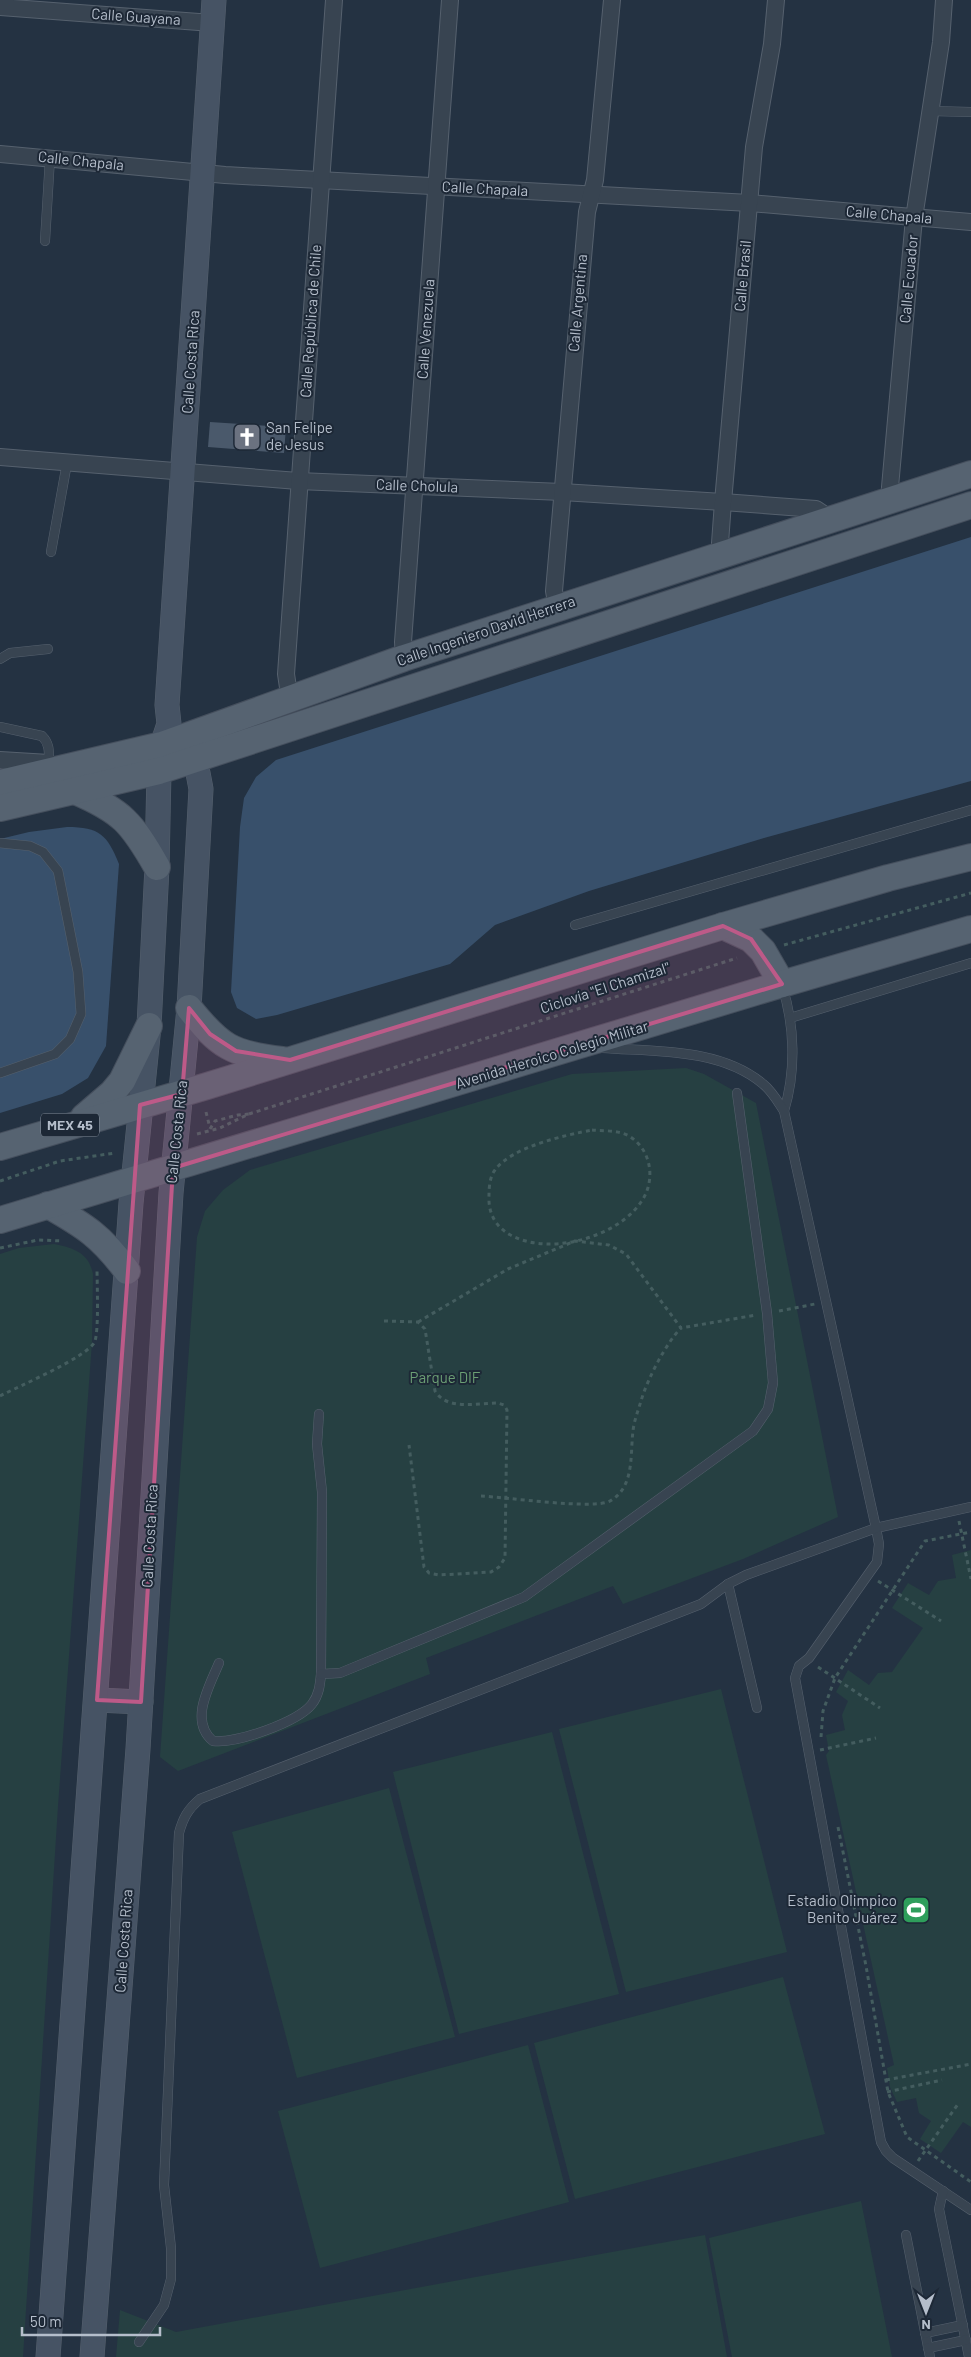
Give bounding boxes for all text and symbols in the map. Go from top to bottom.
street label: Calle Guayana [91,4,181,28]
street label: Calle Chapala [37,147,125,173]
street label: Calle Chapala [441,177,529,199]
street label: Calle Chapala [845,201,933,227]
street label: Calle Ecuador [895,233,921,324]
street label: Calle Brasil [730,239,754,312]
street label: Calle República de Chile [296,244,324,398]
street label: Calle Argentina [564,253,590,353]
street label: Calle Venezuela [413,278,437,380]
street label: Calle Costa Rica [177,310,203,414]
place label: San Felipe de Jesus [266,418,333,453]
church icon: San Felipe de Jesus [232,422,262,452]
street label: Calle Cholula [376,475,459,495]
street label: Calle Ingeniero David Herrera [394,591,577,669]
street label: Ciclovía "El Chamizal" [538,958,672,1017]
street label: Avenida Heroico Colegio Militar [453,1016,651,1092]
street label: Calle Costa Rica [162,1079,190,1184]
road number: MEX 45 [41,1114,99,1136]
park label: Parque DIF [410,1368,481,1386]
street label: Calle Costa Rica [137,1484,161,1588]
street label: Calle Costa Rica [110,1889,136,1993]
place label: Estadio Olimpico Benito Juárez [787,1891,897,1926]
sports icon: Estadio Olimpico Benito Juárez [901,1895,931,1925]
north arrow [901,2287,951,2337]
scale bar [22,2304,160,2336]
text: 50 m [30,2312,62,2330]
text: N [921,2317,931,2334]

